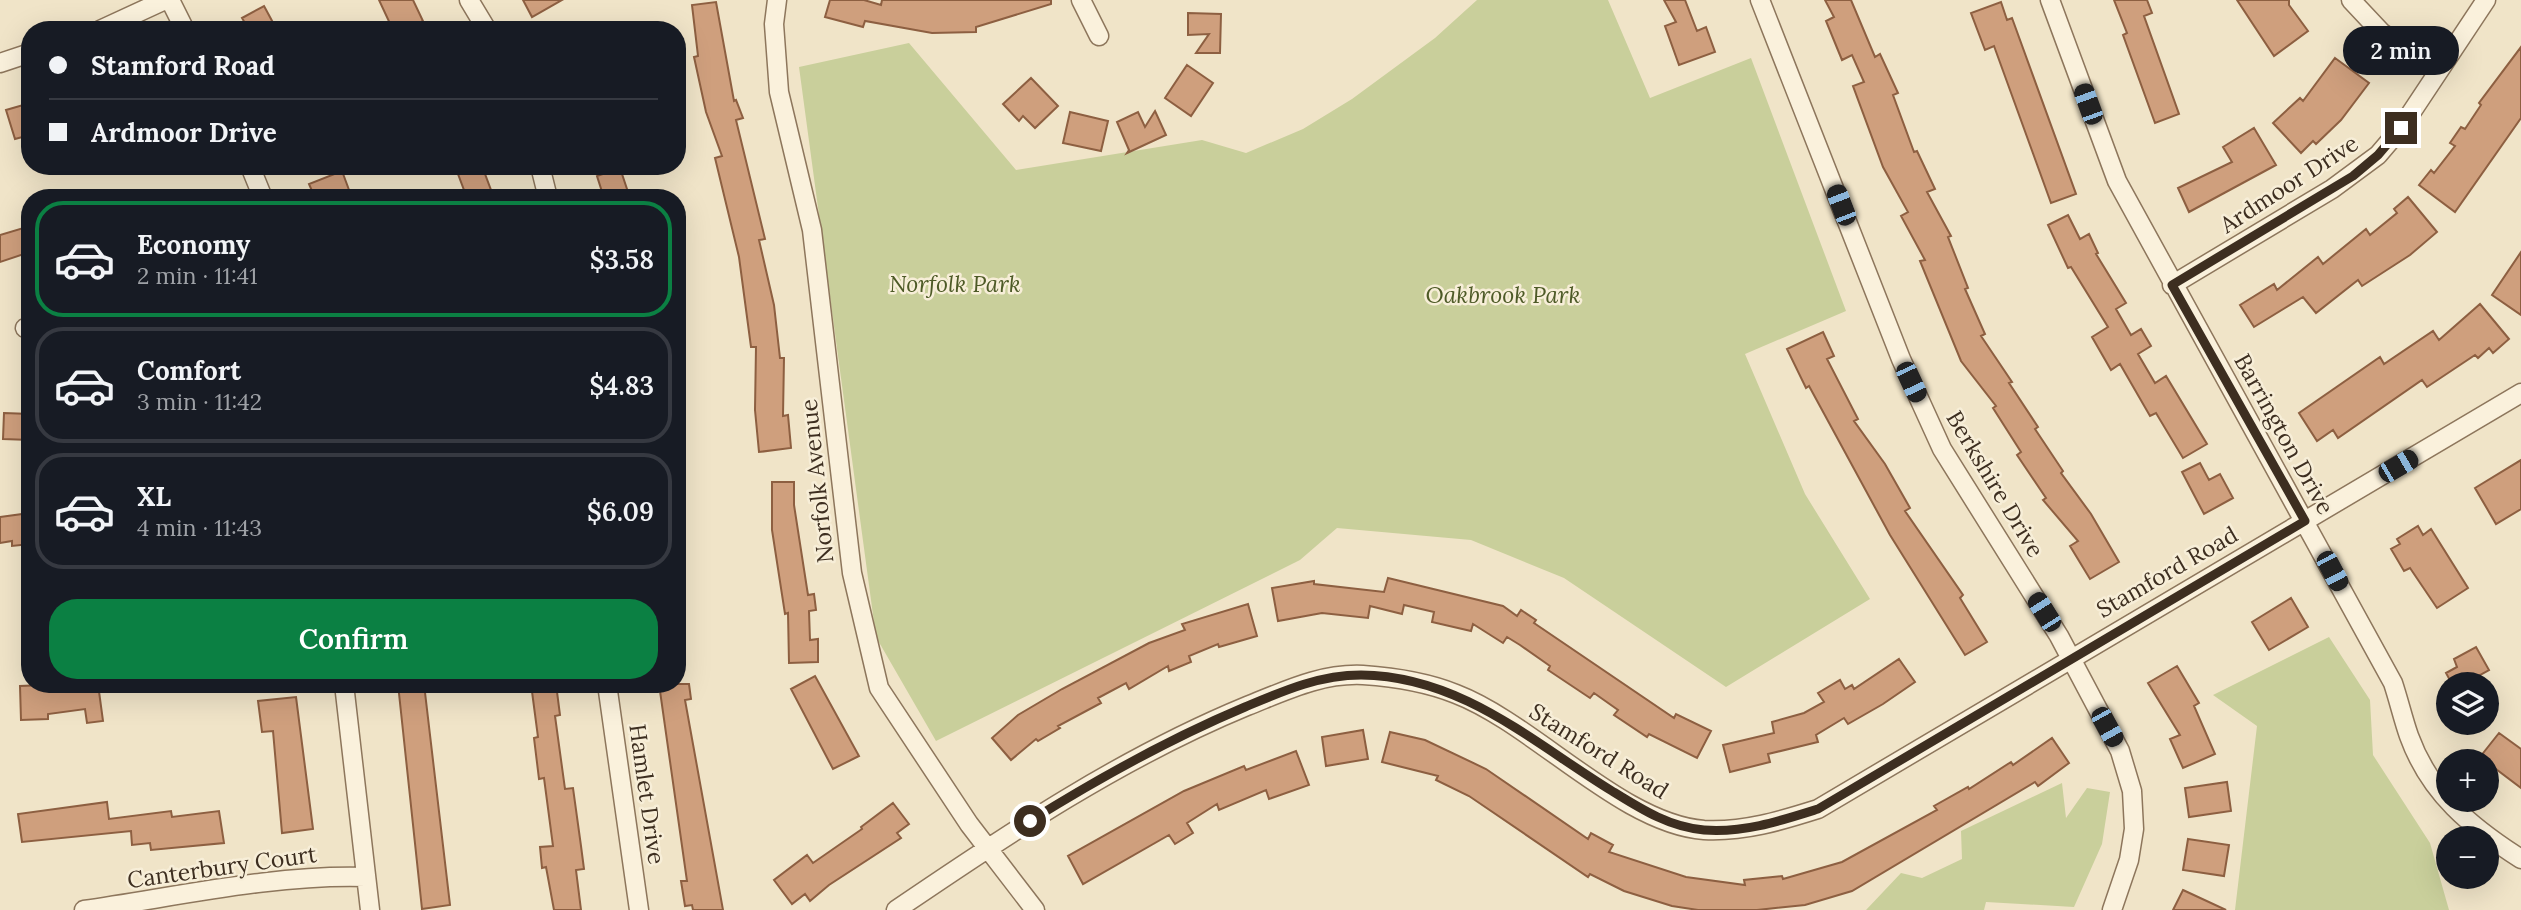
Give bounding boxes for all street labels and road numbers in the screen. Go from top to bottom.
street label: Ardmoor Drive [2213,128,2363,240]
street label: Barrington Drive [2228,348,2341,519]
street label: Norfolk Avenue [793,398,840,564]
street label: Berkshire Drive [1940,405,2051,562]
street label: Stamford Road [2091,519,2243,624]
street label: Stamford Road [1524,696,1674,805]
street label: Hamlet Drive [623,722,672,866]
street label: Canterbury Court [125,839,319,894]

